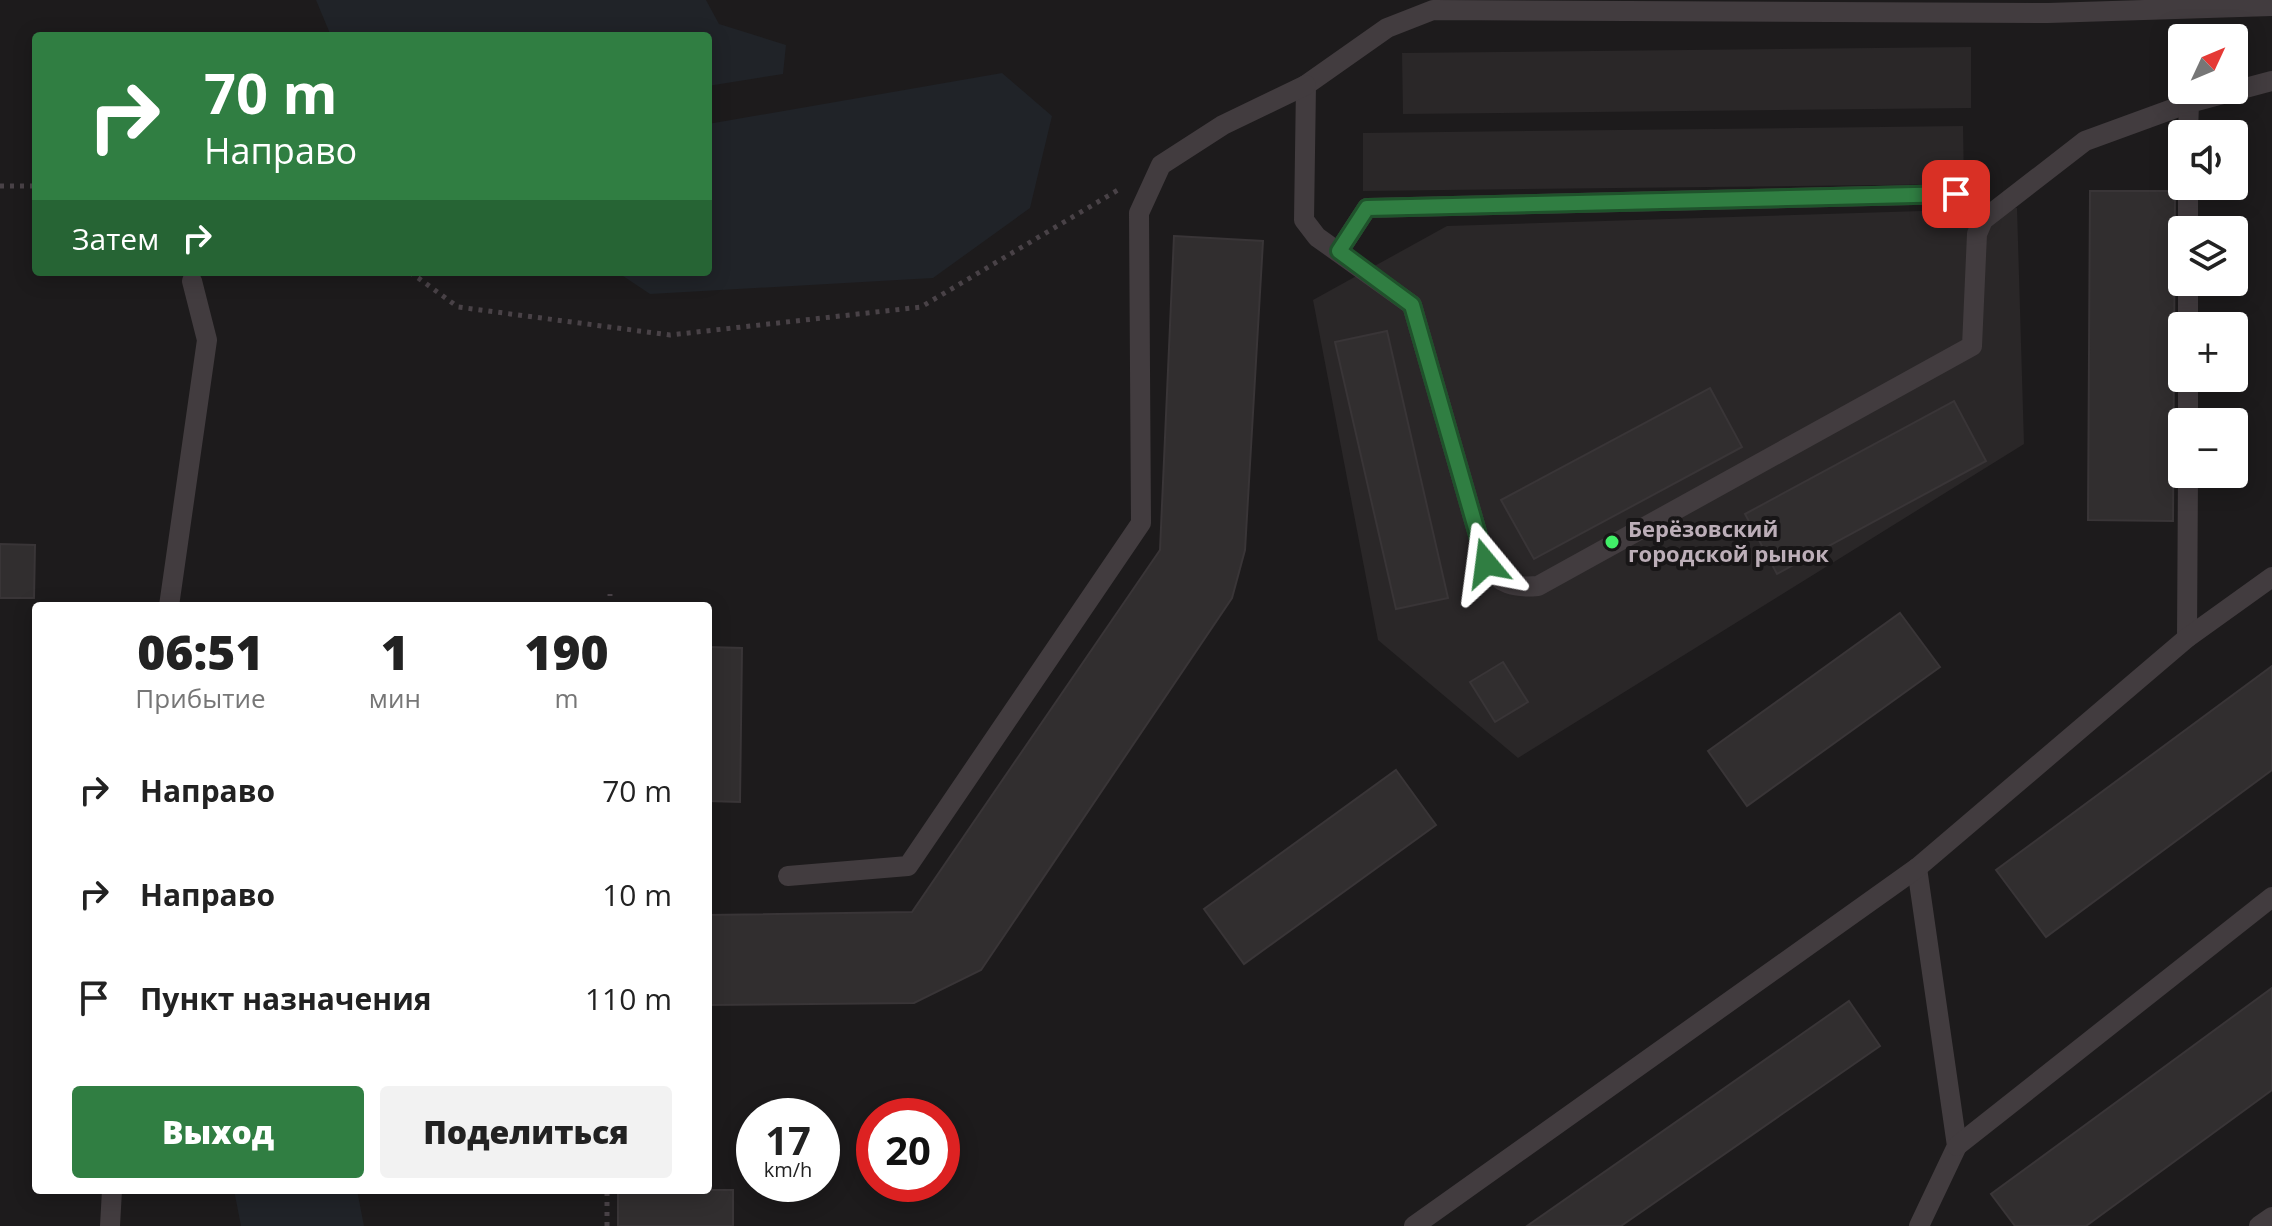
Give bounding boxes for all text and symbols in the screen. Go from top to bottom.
north arrow [2168,24,2248,104]
map controls [2168,24,2248,488]
text: 70 m [204,54,338,130]
icon: right [72,64,176,168]
button: sound [2168,120,2248,200]
text: Направо [204,126,357,175]
pin [1922,160,1990,228]
icon: arrive [1934,172,1978,216]
icon: right [175,216,219,260]
button: layers [2168,216,2248,296]
text: Затем [72,218,159,259]
button: + [2168,312,2248,392]
button: − [2168,408,2248,488]
place label: Берёзовский городской рынок [1628,513,1829,568]
position arrow [1444,521,1528,605]
marker: Берёзовский городской рынок [1603,533,1621,551]
text: 06:51 [137,619,264,684]
text: 1 [381,619,409,684]
text: 190 [524,619,609,684]
text: Прибытие [135,680,266,716]
text: мин [369,680,421,716]
text: m [554,680,578,716]
icon: right [72,768,116,812]
text: Направо [140,770,275,811]
text: 70 m [602,770,672,811]
icon: right [72,872,116,916]
text: Направо [140,874,275,915]
text: 10 m [602,874,672,915]
icon: arrive [72,976,116,1020]
text: Пункт назначения [140,978,432,1019]
text: 110 m [585,978,672,1019]
button: Выход [72,1086,364,1178]
button: Поделиться [380,1086,672,1178]
speed limit sign: 20 [856,1098,960,1202]
text: 17 [765,1112,811,1167]
text: km/h [764,1156,812,1183]

